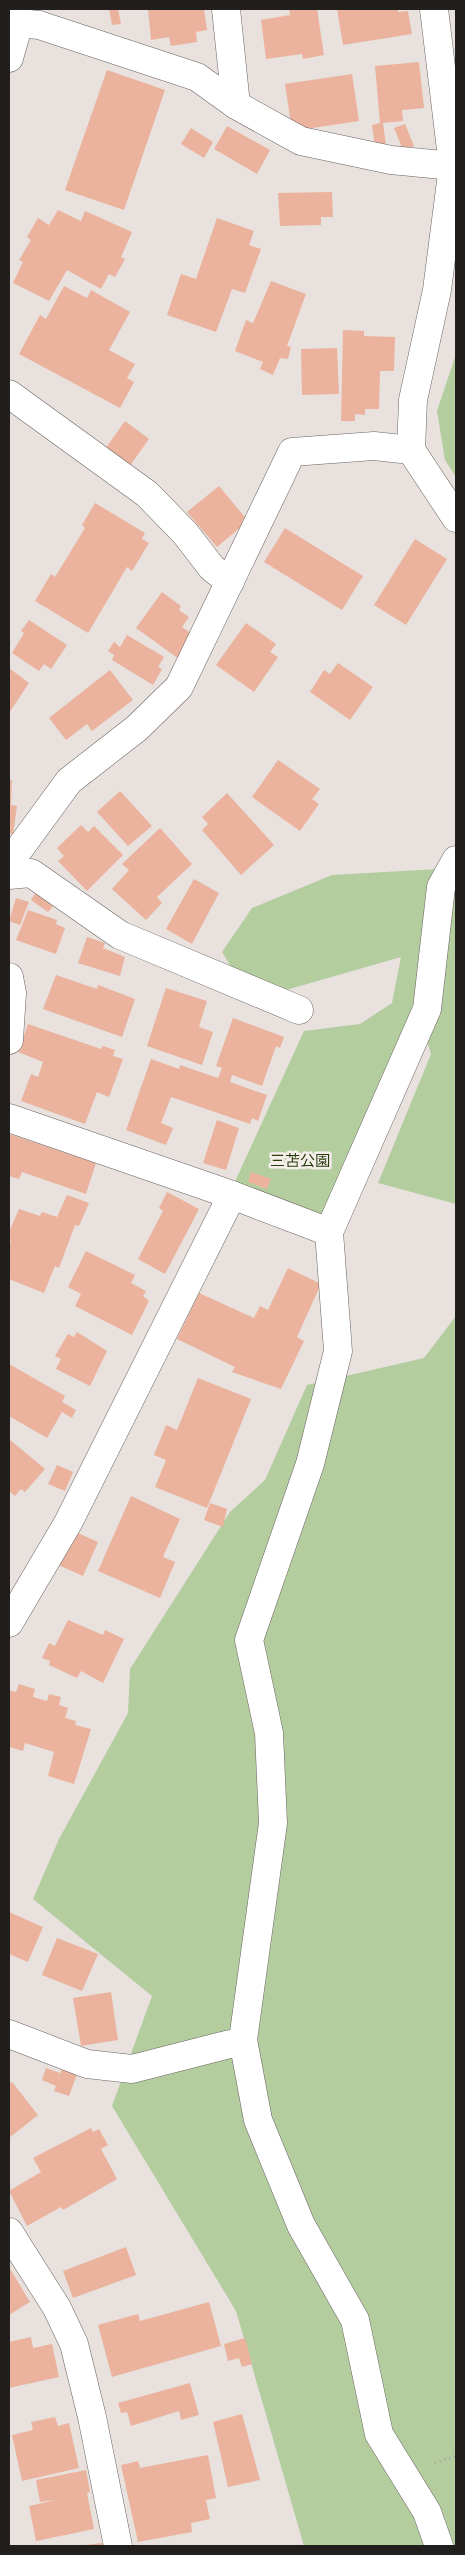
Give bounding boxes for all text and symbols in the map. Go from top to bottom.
park label: 三苫公園 [270,1152,330,1170]

